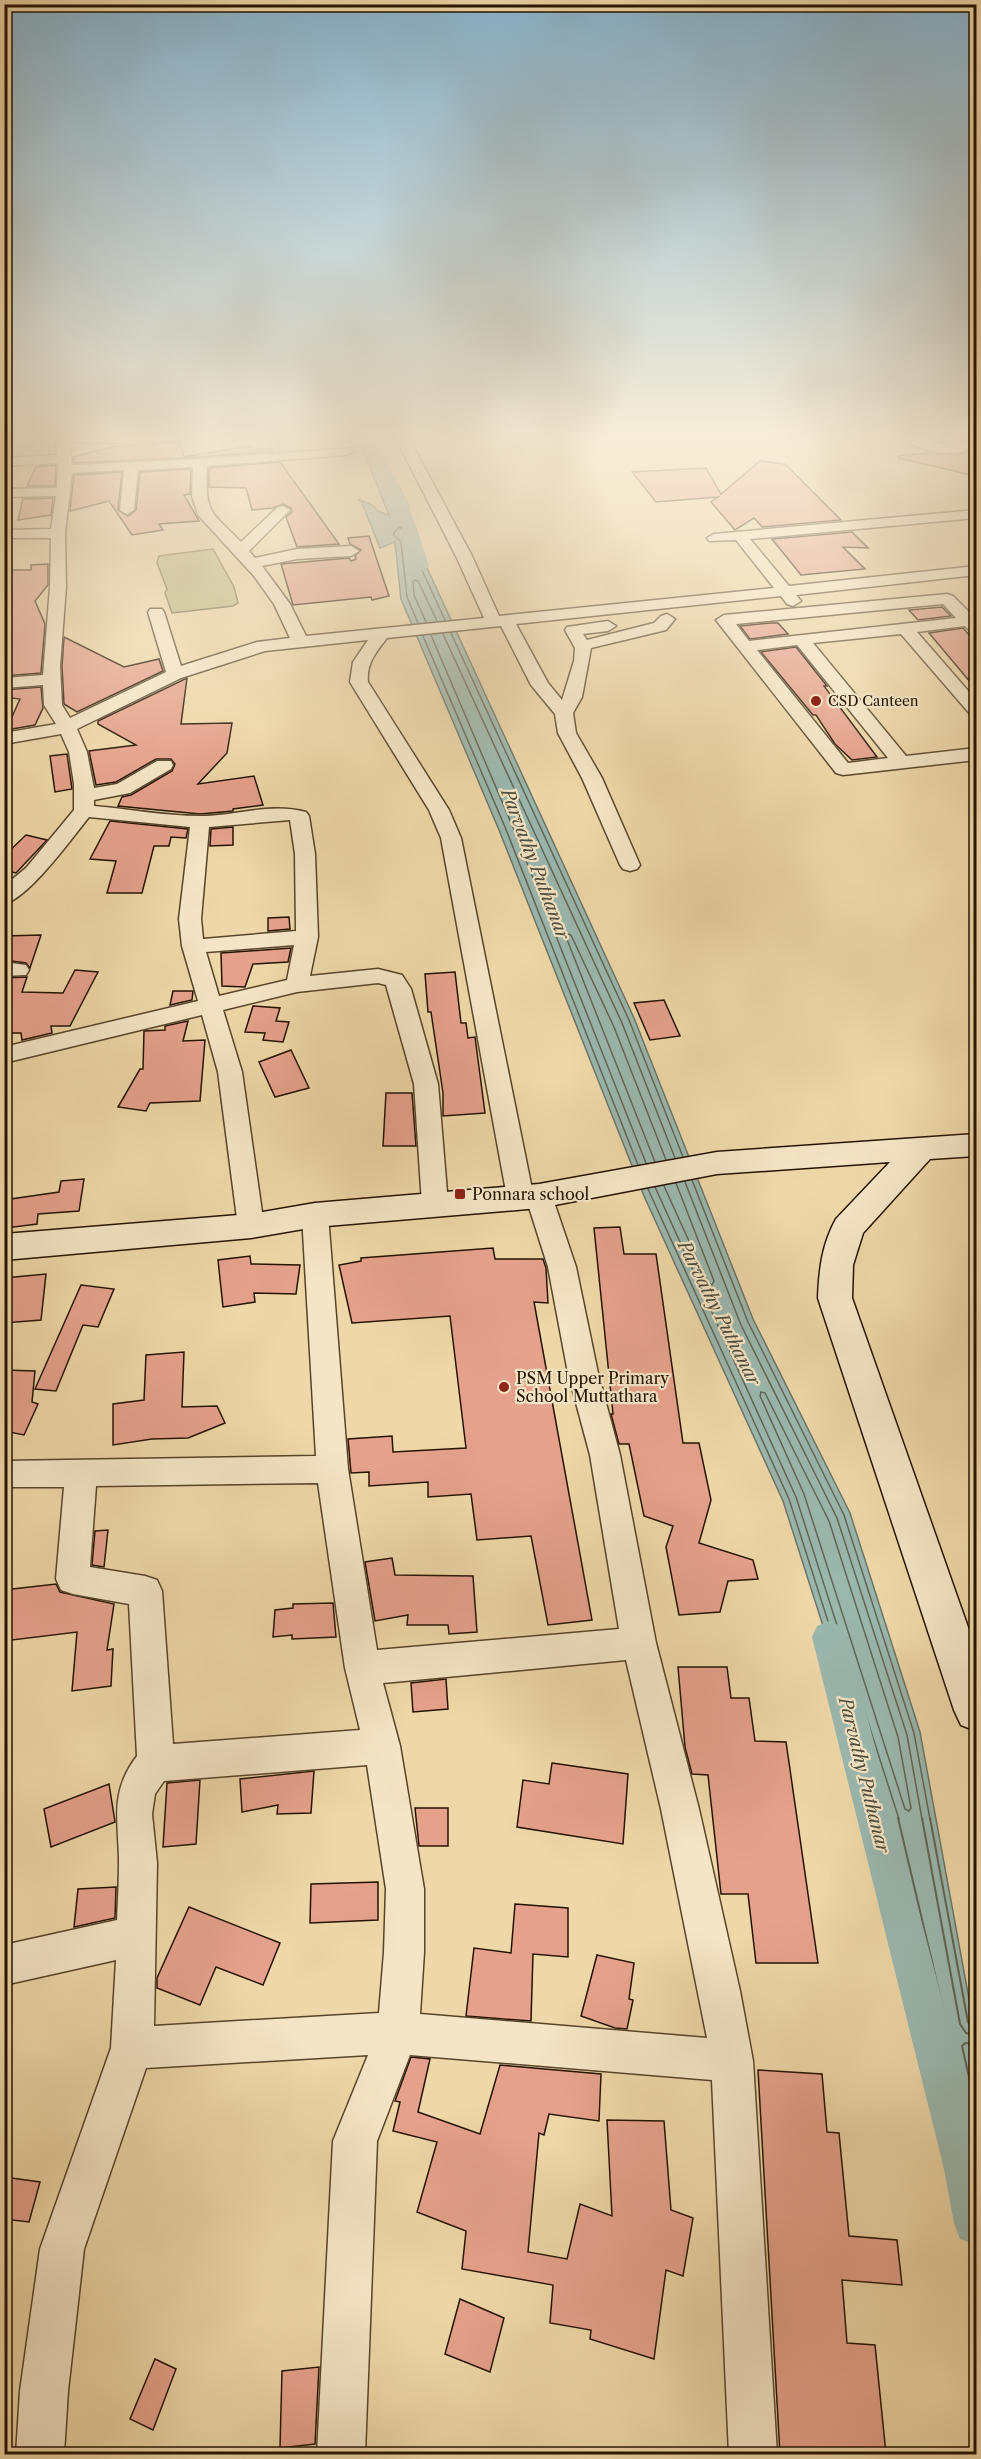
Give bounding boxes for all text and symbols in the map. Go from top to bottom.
place label: CSD Canteen [828,692,919,710]
marker: CSD Canteen [809,694,823,708]
water label: Parvathy Puthanar [495,784,574,944]
place label: Ponnara school [472,1184,590,1204]
marker: Ponnara school [453,1187,467,1201]
water label: Parvathy Puthanar [672,1235,766,1391]
place label: PSM Upper Primary School Muttathara [516,1368,670,1406]
marker: PSM Upper Primary School Muttathara [497,1380,511,1394]
water label: Parvathy Puthanar [834,1693,894,1857]

